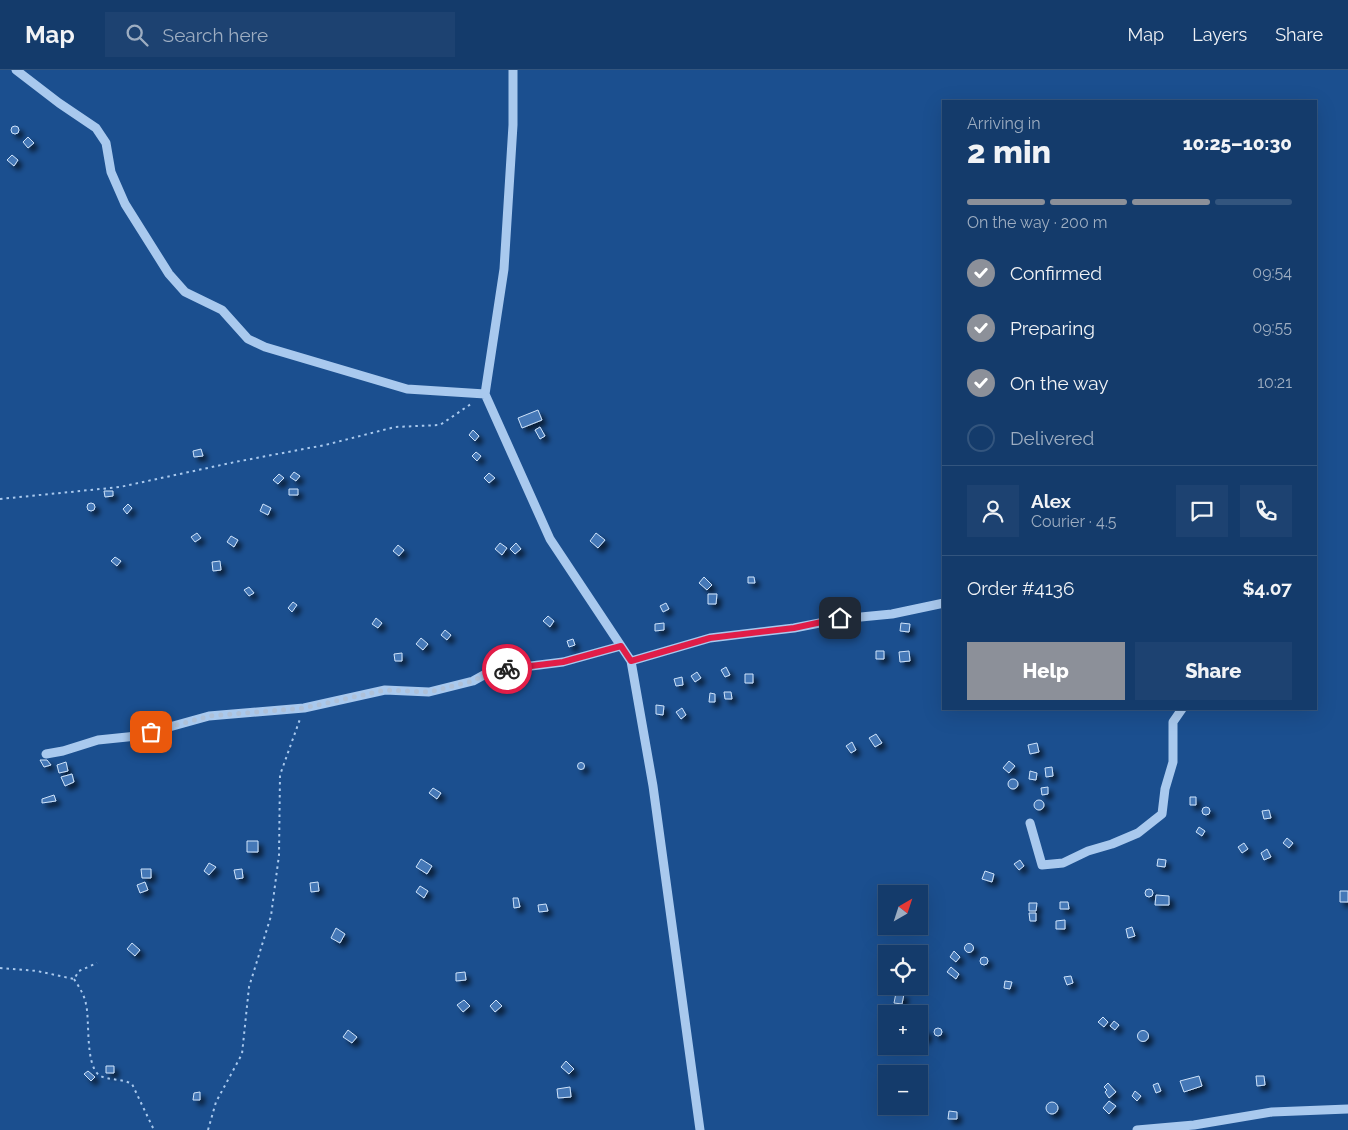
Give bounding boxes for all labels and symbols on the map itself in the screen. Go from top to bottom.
pin [819,597,861,639]
courier [482,644,532,694]
pin [130,711,172,753]
north arrow [878,885,928,935]

